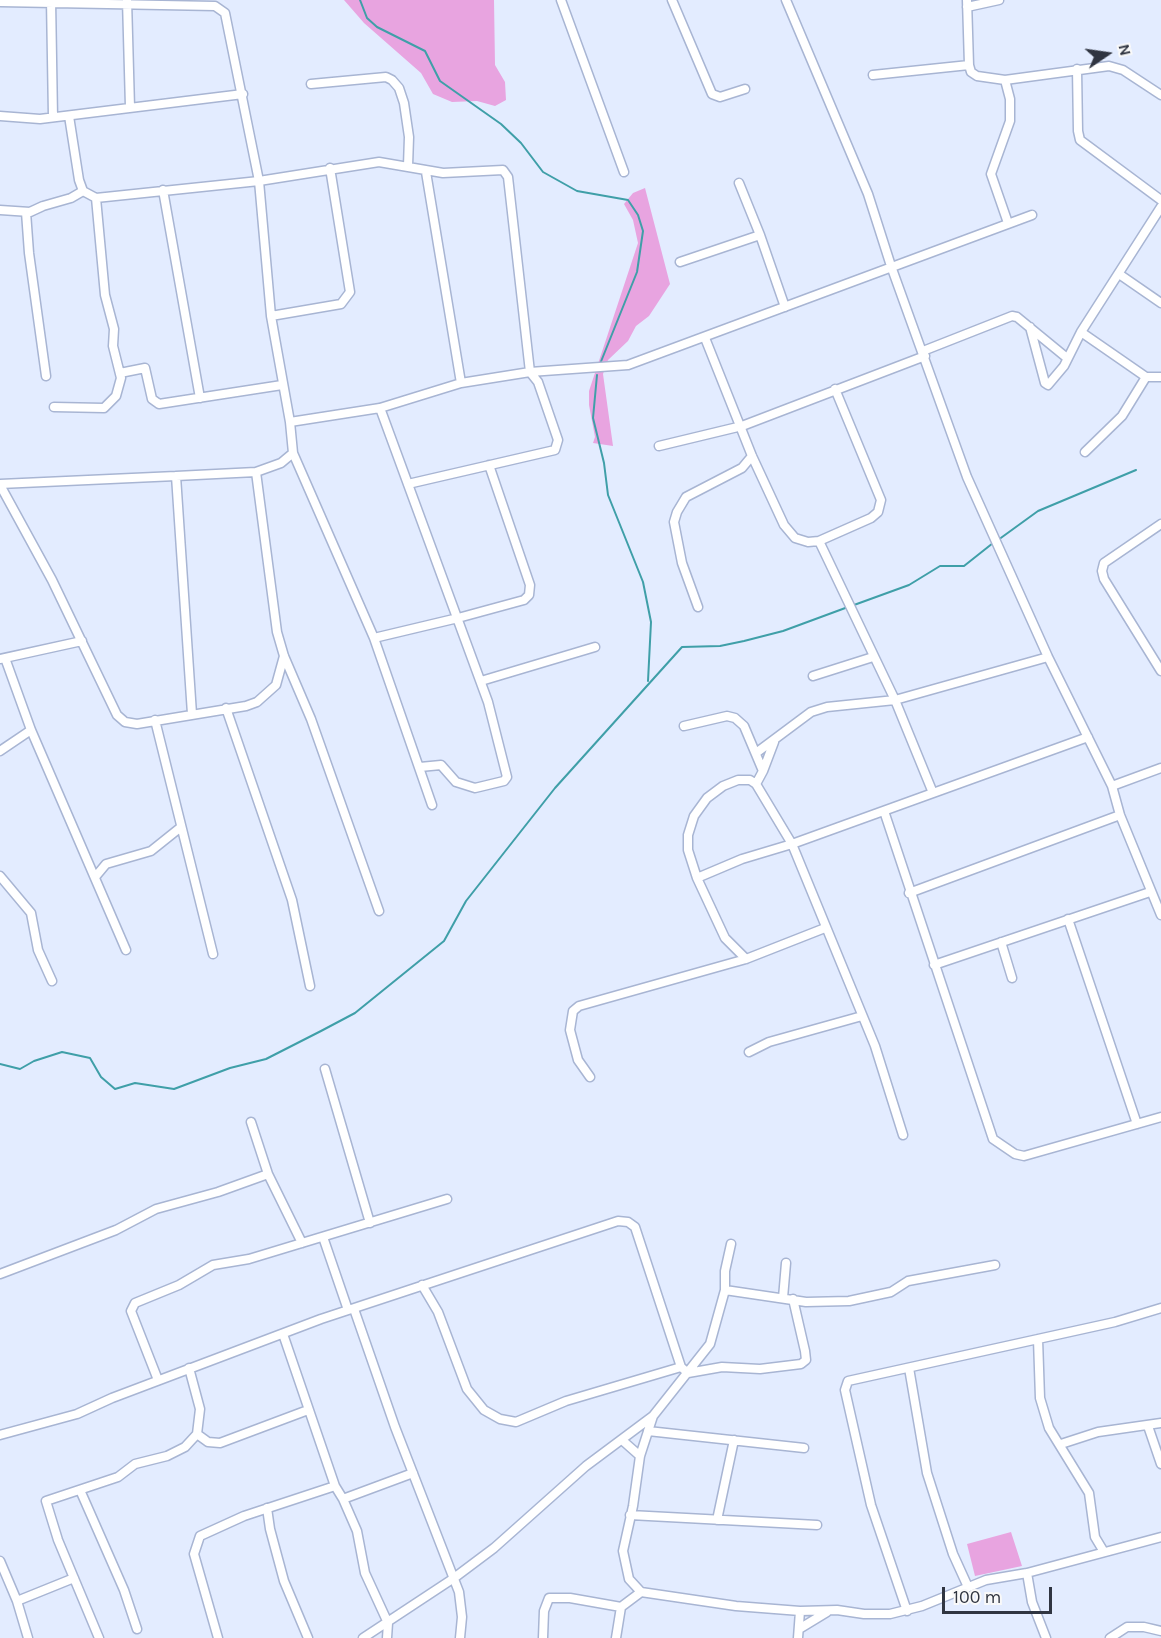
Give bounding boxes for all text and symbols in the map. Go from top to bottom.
north arrow [1077,24,1137,84]
text: N [1114,42,1136,58]
scale bar [945,1575,1054,1613]
text: 100 m [953,1586,1001,1608]

